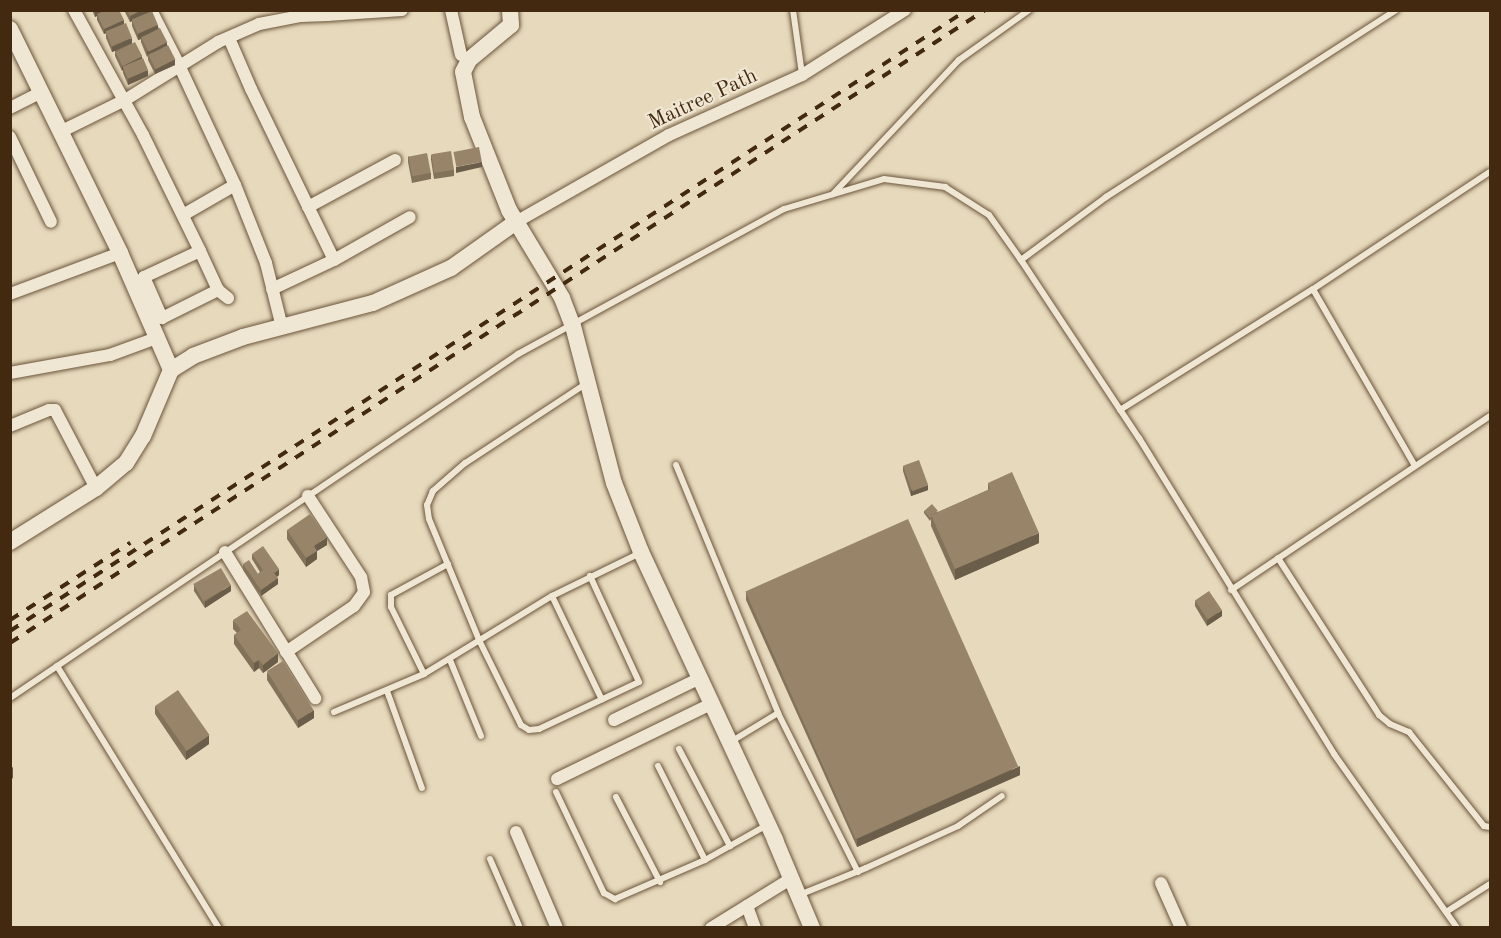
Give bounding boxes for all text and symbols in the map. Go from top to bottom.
street label: Maitree Path [645,64,761,136]

